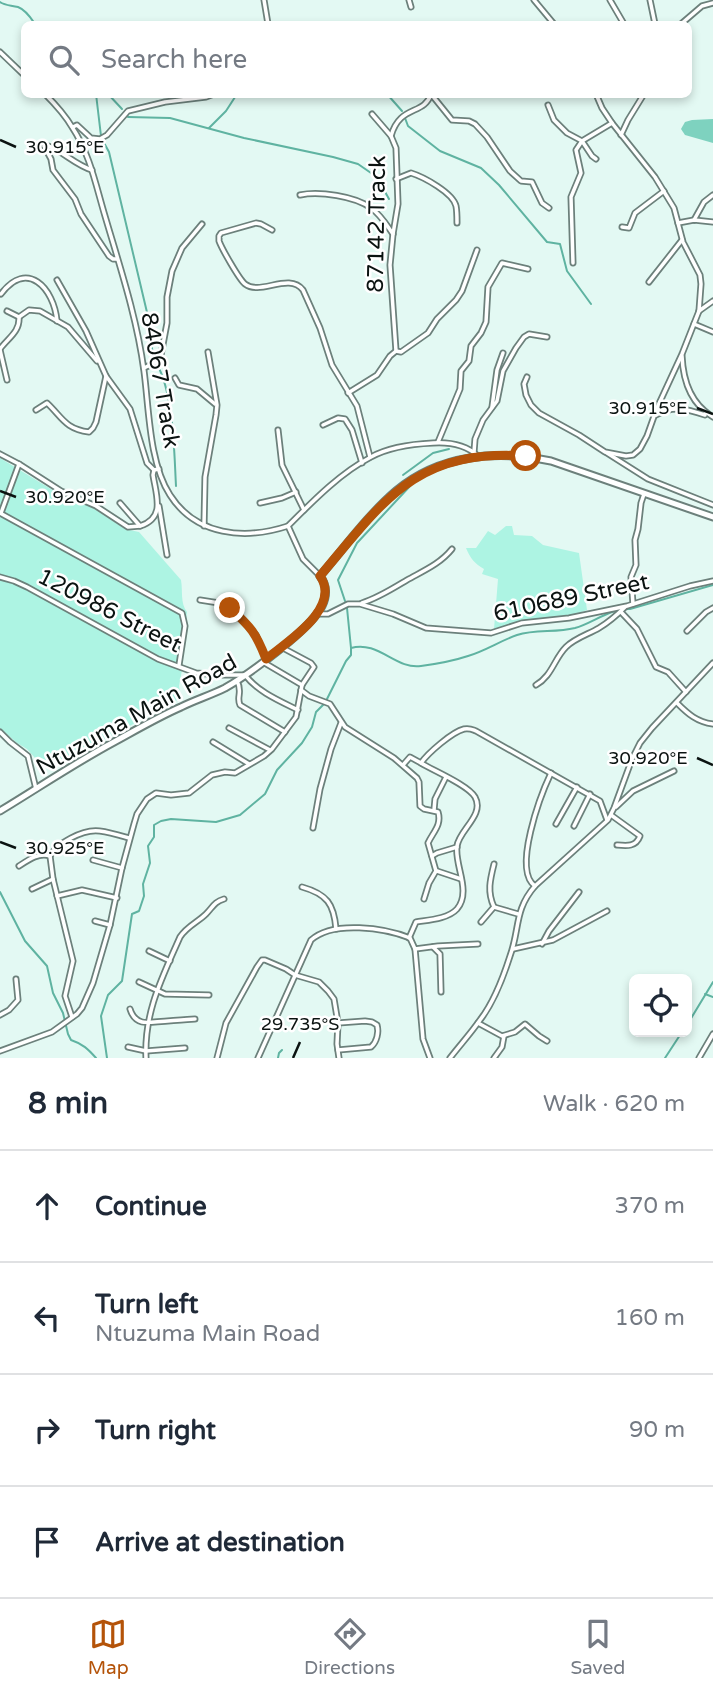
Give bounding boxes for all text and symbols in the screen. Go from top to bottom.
search box [21,21,692,98]
icon: search [45,41,83,79]
text: Search here [101,44,247,75]
text: 30.915°E [25,136,105,158]
street label: 87142 Track [362,155,392,293]
street label: 84067 Track [134,310,186,450]
text: 30.915°E [608,397,688,419]
route start [510,440,541,471]
text: 30.920°E [25,486,105,508]
street label: 120986 Street [33,562,187,659]
street label: 610689 Street [491,568,652,628]
route end [214,592,245,623]
street label: Ntuzuma Main Road [31,648,242,782]
text: 30.920°E [608,747,688,769]
text: 30.925°E [25,837,105,859]
map controls [629,974,692,1037]
button: locate [629,974,692,1037]
text: 29.735°S [261,1013,339,1035]
text: 8 min [28,1085,108,1122]
text: Walk · 620 m [543,1090,685,1118]
icon: ahead [28,1187,66,1225]
text: Continue [95,1191,207,1222]
text: 370 m [615,1192,685,1220]
text: Turn left [95,1289,198,1320]
icon: left [28,1299,66,1337]
text: 160 m [615,1304,685,1332]
text: Ntuzuma Main Road [95,1320,320,1348]
icon: right [28,1411,66,1449]
text: Turn right [95,1415,216,1446]
text: 90 m [629,1416,685,1444]
icon: arrive [28,1523,66,1561]
text: Arrive at destination [95,1527,345,1558]
tab: Map [88,1615,129,1679]
tab: Directions [304,1615,395,1679]
tab: Saved [570,1615,625,1679]

